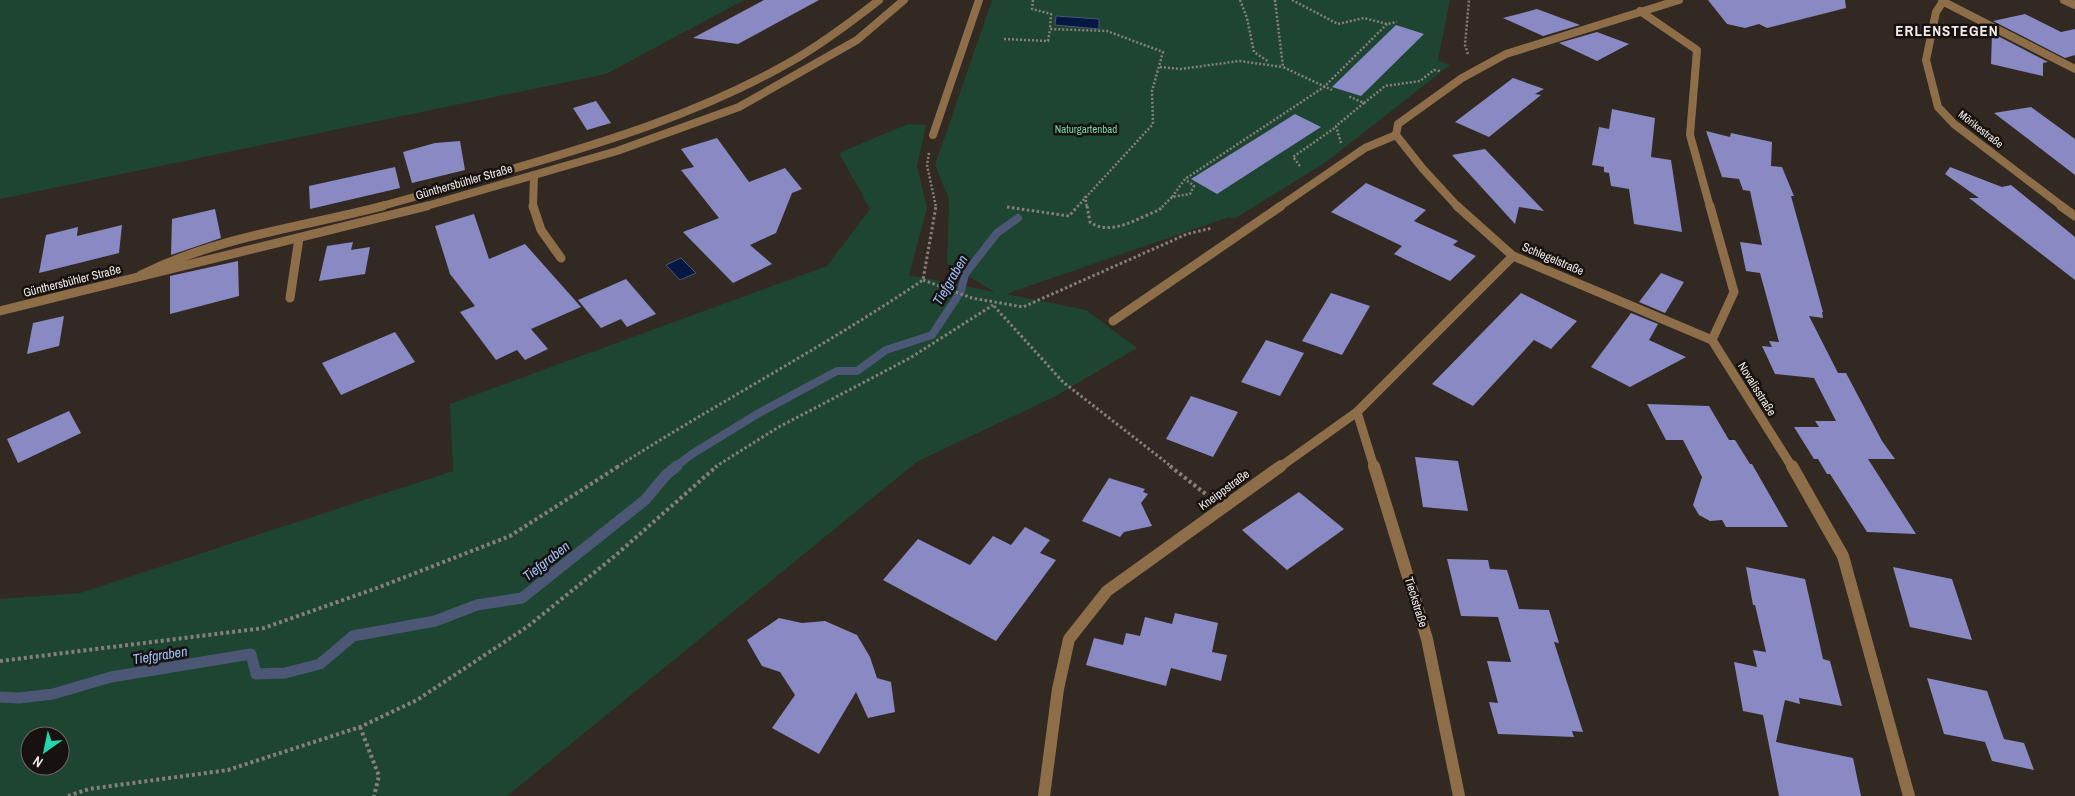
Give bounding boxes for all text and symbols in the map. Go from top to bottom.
district label: ERLENSTEGEN [1895,20,1999,41]
street label: Mörikestraße [1956,107,2006,151]
park label: Naturgartenbad [1055,122,1117,136]
street label: Günthersbühler Straße [414,161,514,203]
street label: Schlegelstraße [1520,239,1586,279]
water label: Tiefgraben [928,252,972,308]
street label: Günthersbühler Straße [22,261,122,301]
street label: Novalisstraße [1734,359,1780,419]
street label: Kneippstraße [1195,466,1253,514]
water label: Tiefgraben [519,537,573,585]
street label: Tieckstraße [1401,575,1431,629]
water label: Tiefgraben [131,642,189,668]
north arrow [20,726,70,776]
text: N [30,752,46,772]

